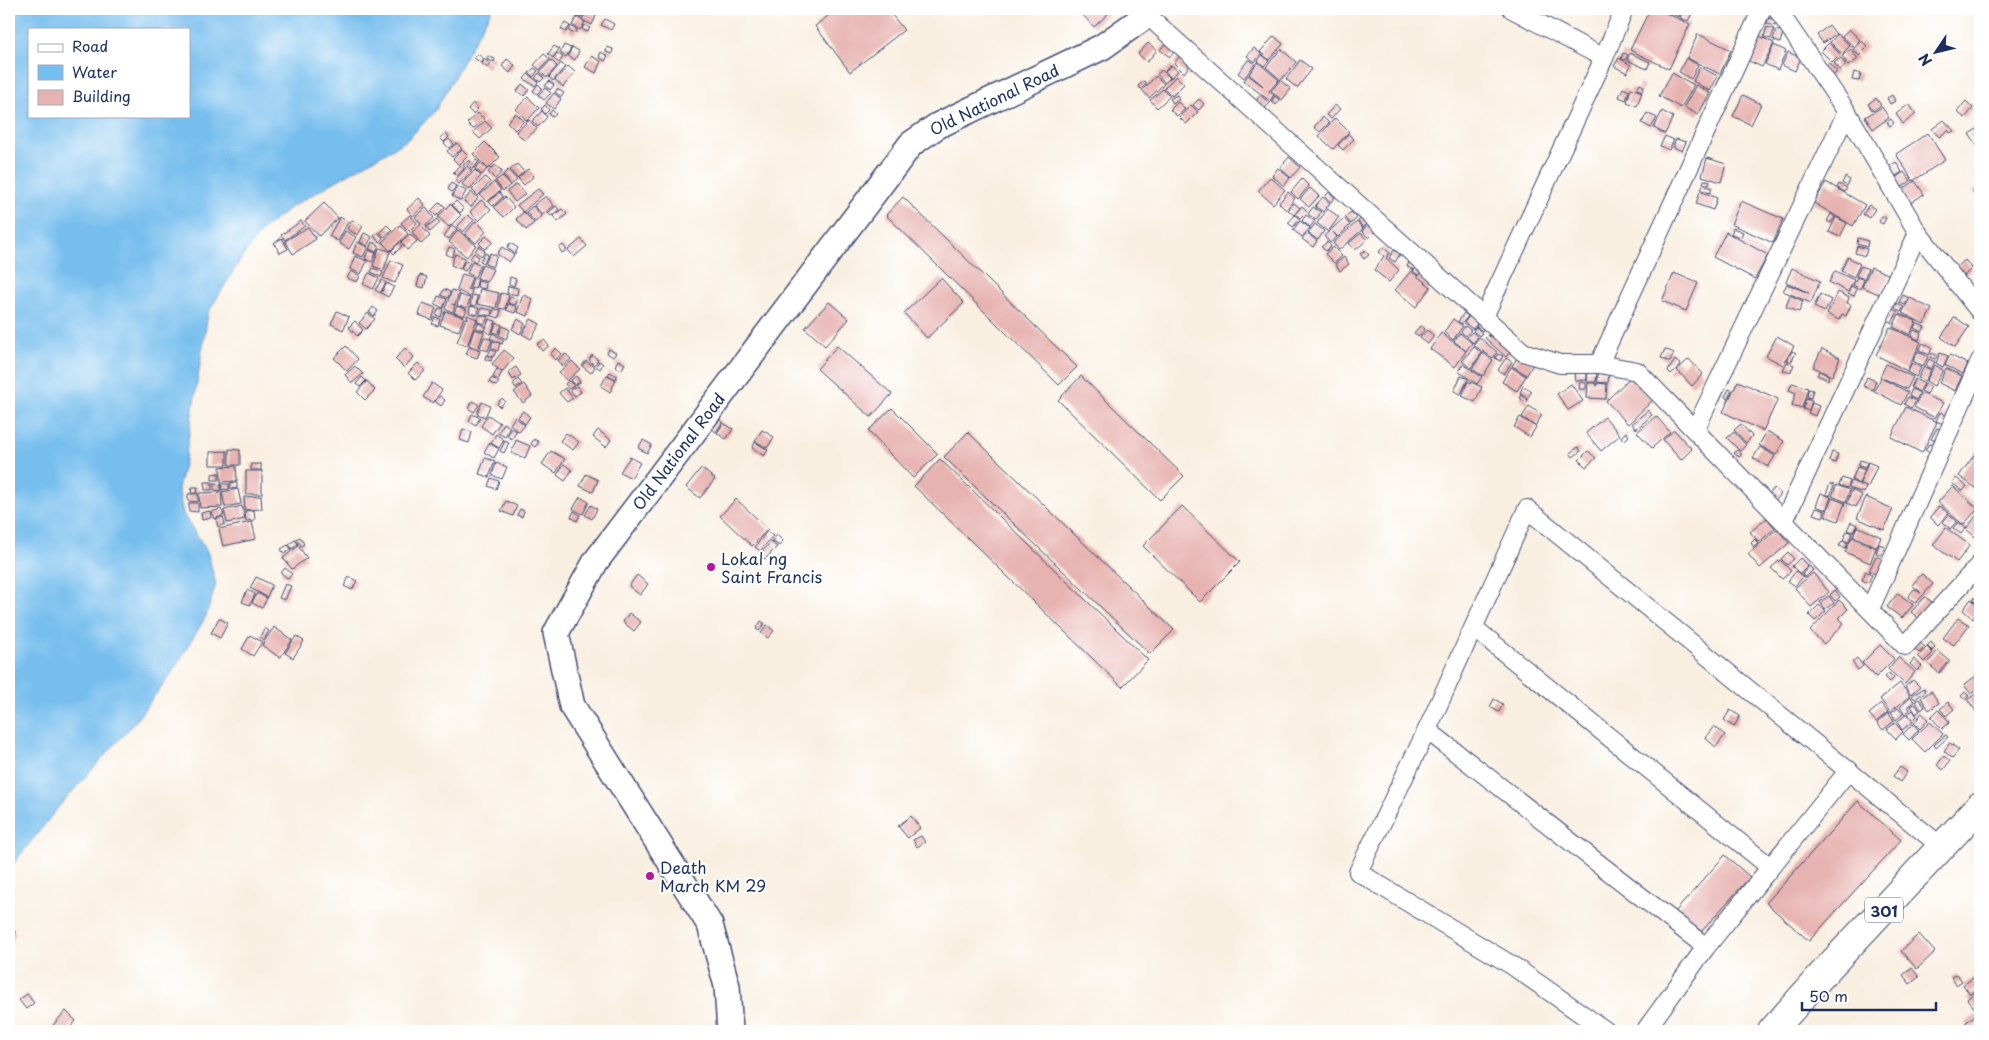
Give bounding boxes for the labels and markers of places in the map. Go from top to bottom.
place label: Lokal ng Saint Francis [721,546,822,588]
marker: Lokal ng Saint Francis [705,561,717,573]
place label: Death March KM 29 [660,855,766,897]
marker: Death March KM 29 [644,870,656,882]

